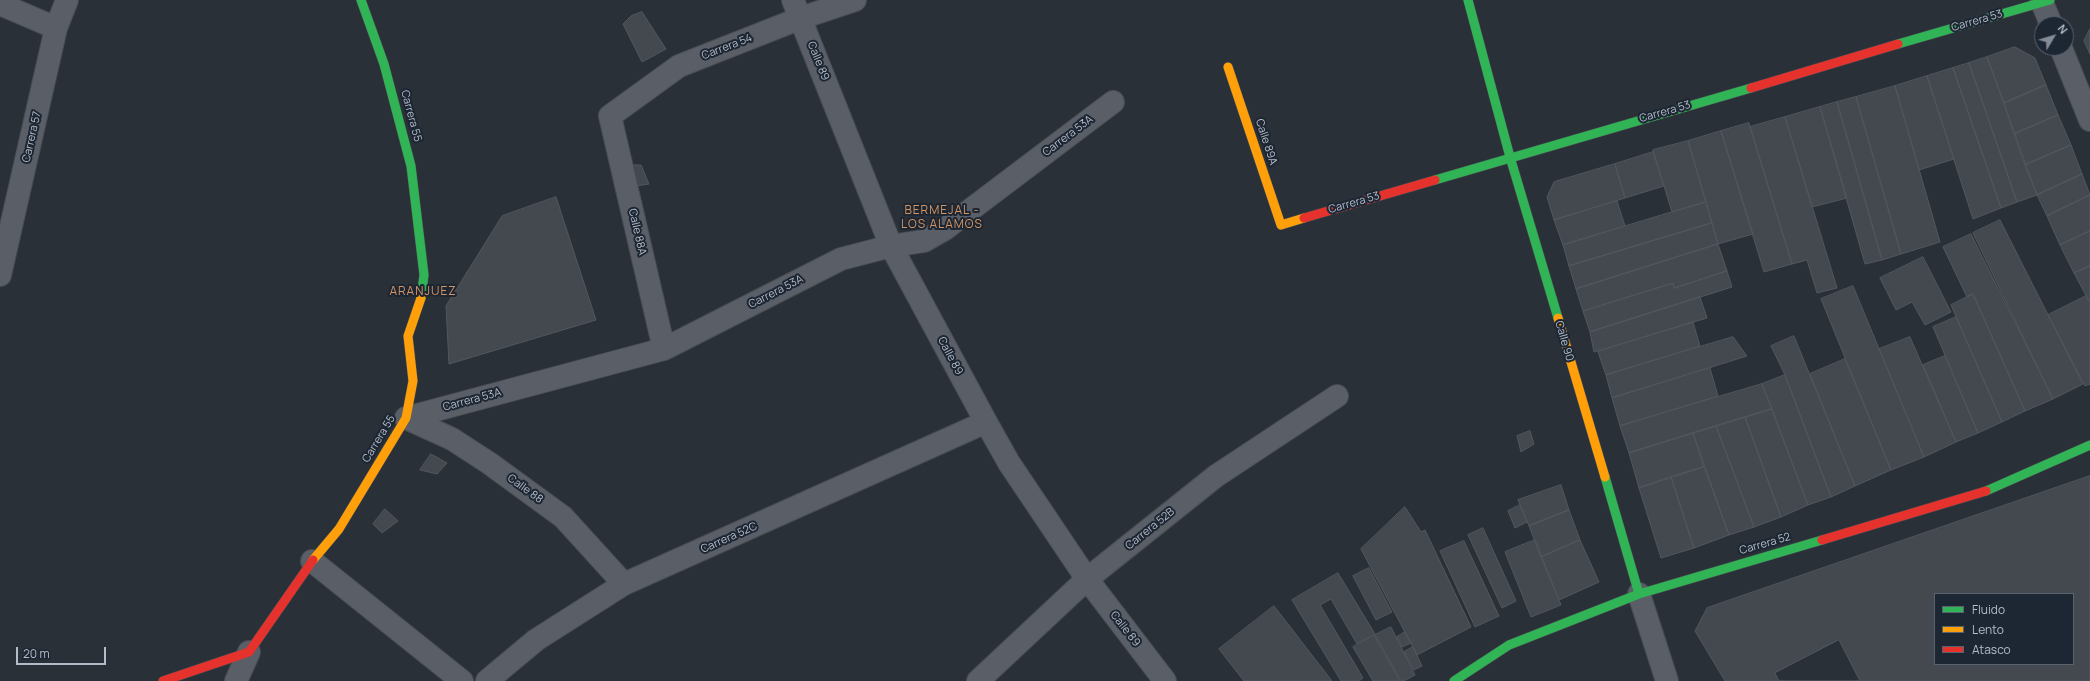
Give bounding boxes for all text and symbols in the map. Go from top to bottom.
street label: Carrera 53 [1950,7,2004,35]
north arrow [2034,16,2074,56]
text: N [2055,21,2071,37]
street label: Carrera 54 [700,31,754,63]
street label: Calle 89 [804,40,832,82]
street label: Carrera 55 [398,89,424,143]
street label: Carrera 53 [1638,98,1692,126]
street label: Carrera 57 [20,110,44,164]
street label: Carrera 53A [1040,113,1096,159]
street label: Calle 89A [1252,117,1280,167]
street label: Carrera 53 [1327,189,1381,217]
district label: BERMEJAL - LOS ALAMOS [901,204,983,232]
street label: Calle 88A [625,207,649,257]
street label: Carrera 53A [746,273,806,311]
district label: ARANJUEZ [389,285,457,299]
street label: Calle 90 [1552,319,1576,363]
street label: Calle 89 [935,335,965,377]
street label: Carrera 53A [441,386,503,414]
street label: Carrera 55 [360,413,398,465]
street label: Calle 88 [505,472,545,506]
street label: Carrera 52B [1123,505,1177,553]
street label: Carrera 52C [699,520,759,556]
street label: Carrera 52 [1738,530,1792,558]
legend [1934,593,2074,665]
text: Fluido [1972,601,2005,618]
street label: Calle 89 [1107,609,1143,649]
text: Lento [1972,621,2004,638]
scale bar [18,639,108,665]
text: Atasco [1972,641,2011,658]
text: 20 m [23,645,50,662]

